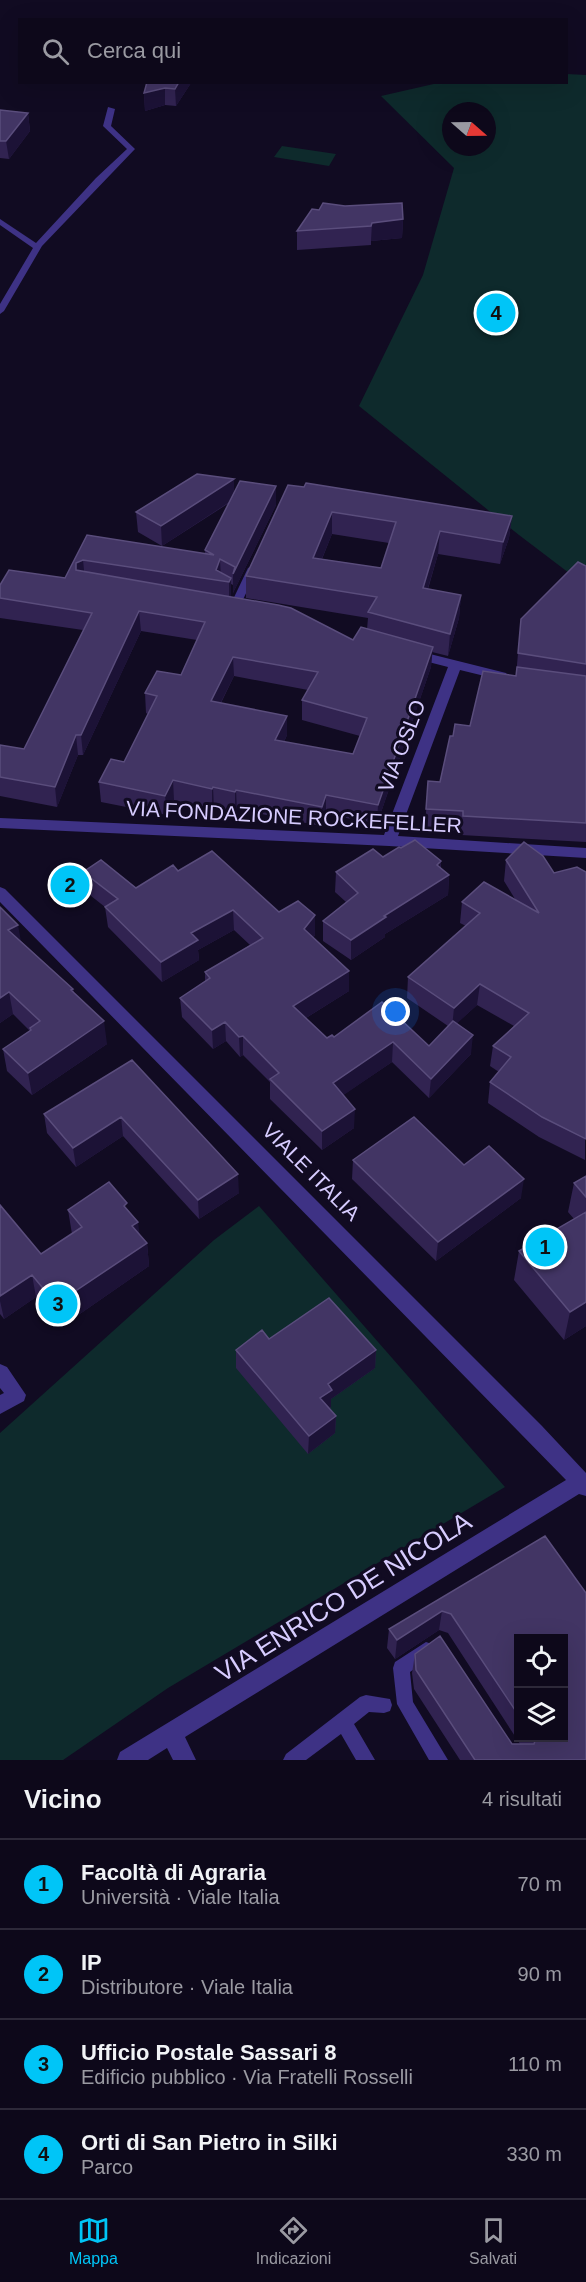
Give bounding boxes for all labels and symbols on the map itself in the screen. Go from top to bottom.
north arrow [442,102,496,156]
pin: 4 [476,290,516,336]
street label: VIA OSLO [373,696,430,795]
street label: VIA FONDAZIONE ROCKEFELLER [126,796,462,837]
pin: 2 [50,862,90,908]
your location [381,997,410,1026]
street label: VIALE ITALIA [258,1118,365,1225]
pin: 1 [526,1224,564,1270]
pin: 3 [38,1282,78,1326]
street label: VIA ENRICO DE NICOLA [209,1505,477,1688]

